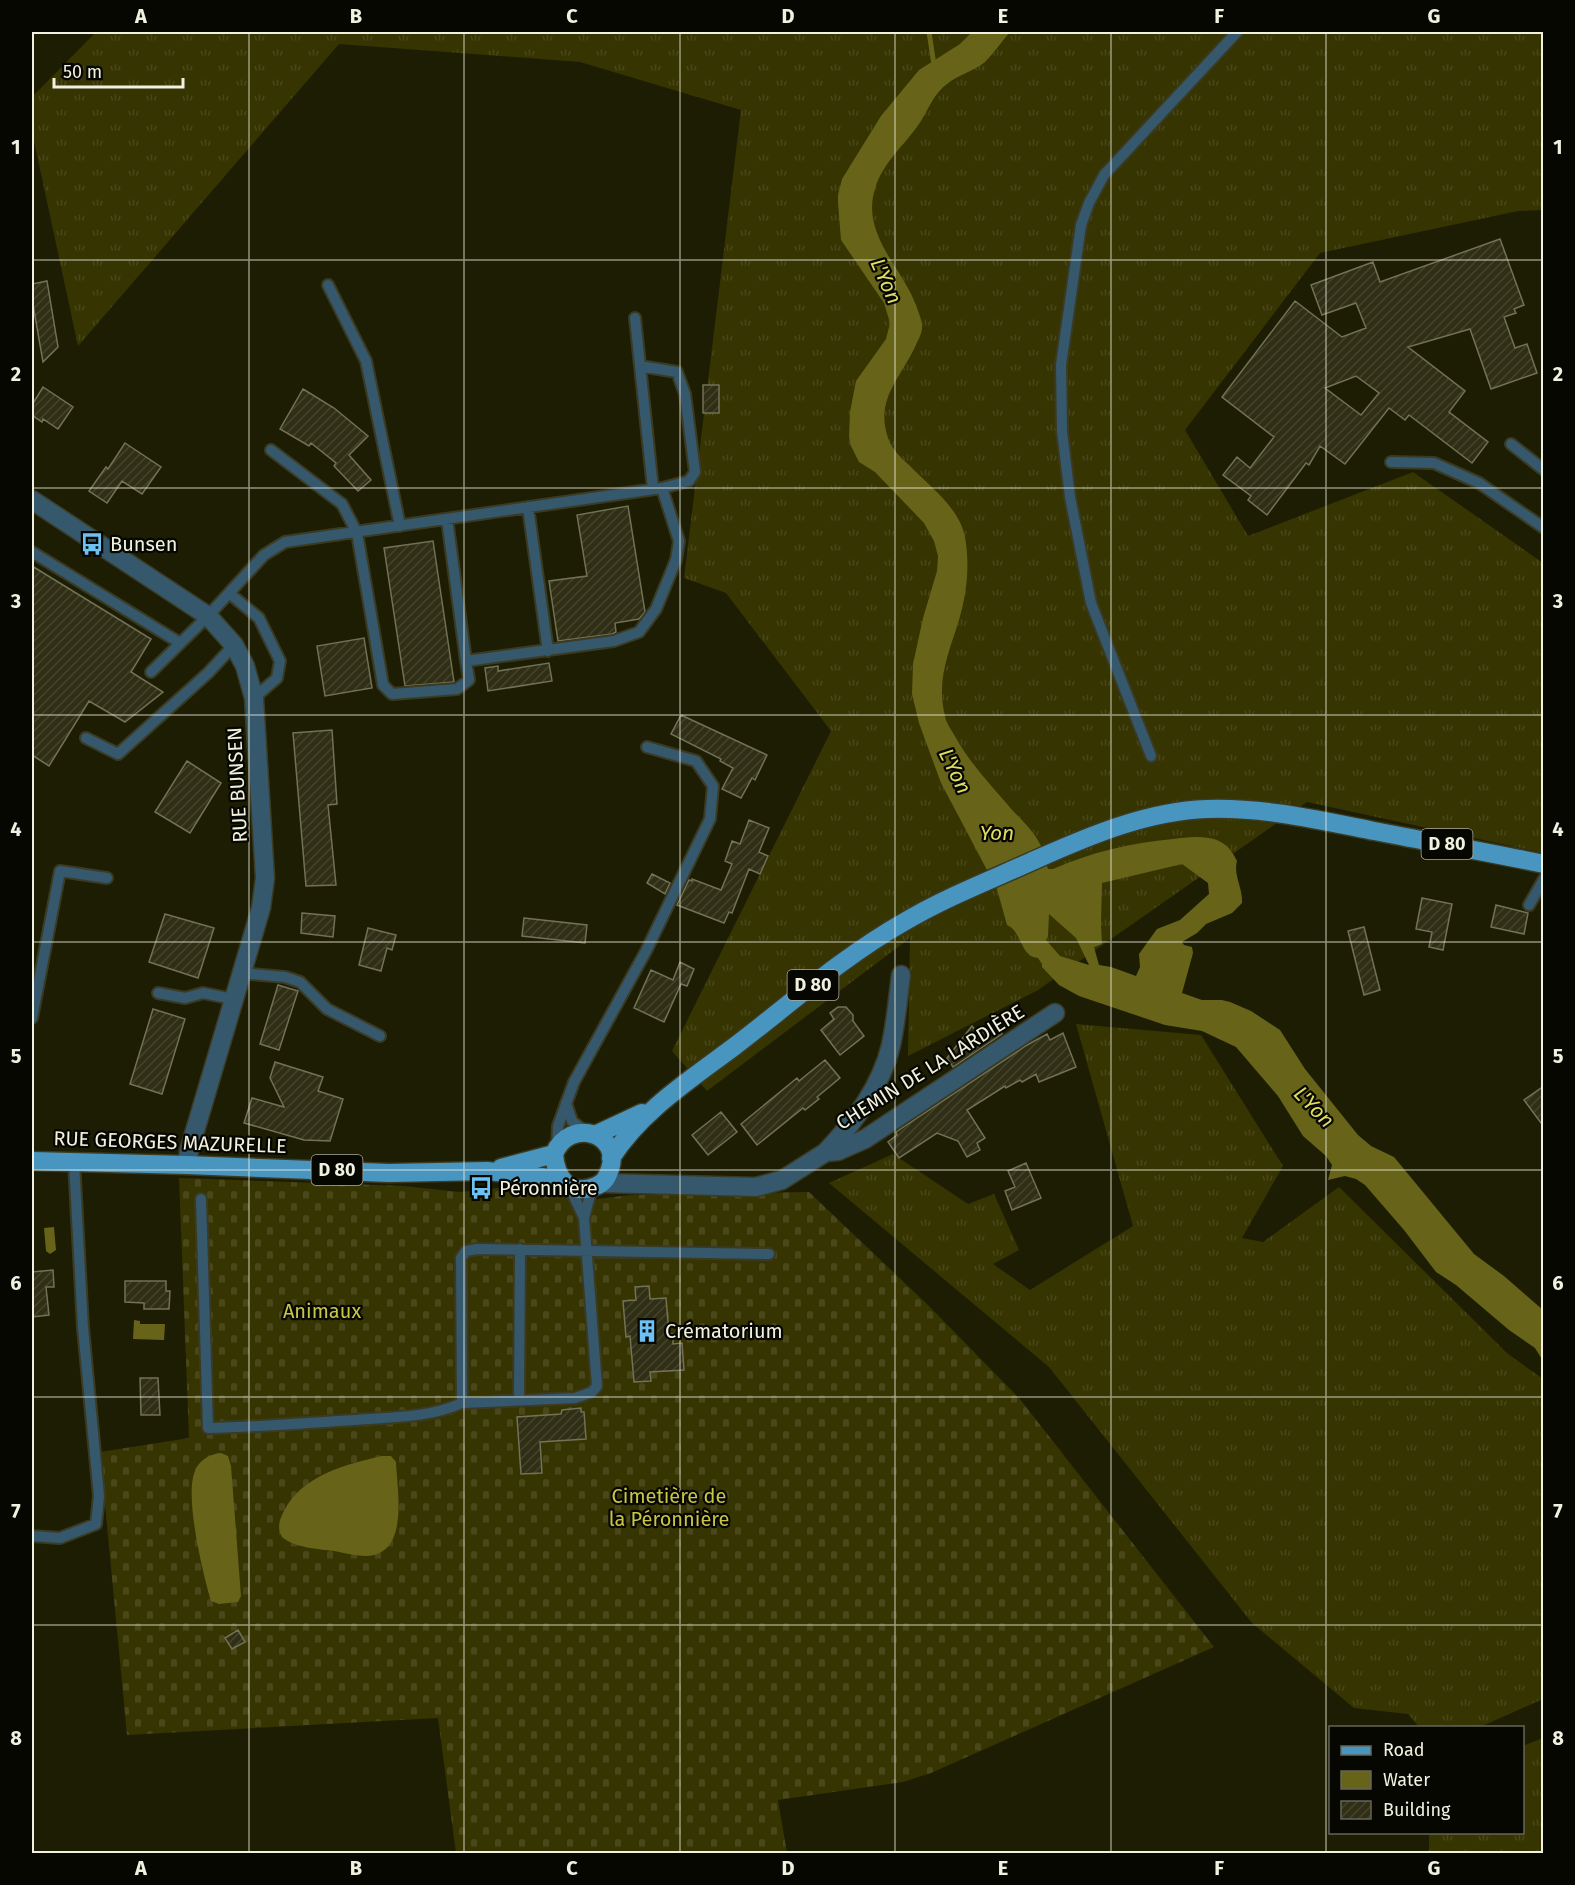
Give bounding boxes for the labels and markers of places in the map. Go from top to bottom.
bus stop icon: Bunsen [79,531,105,557]
place label: Bunsen [110,532,177,556]
bus stop icon: Péronnière [468,1175,494,1201]
place label: Péronnière [499,1176,598,1200]
building icon: Crématorium [634,1318,660,1344]
place label: Crématorium [665,1319,783,1343]

